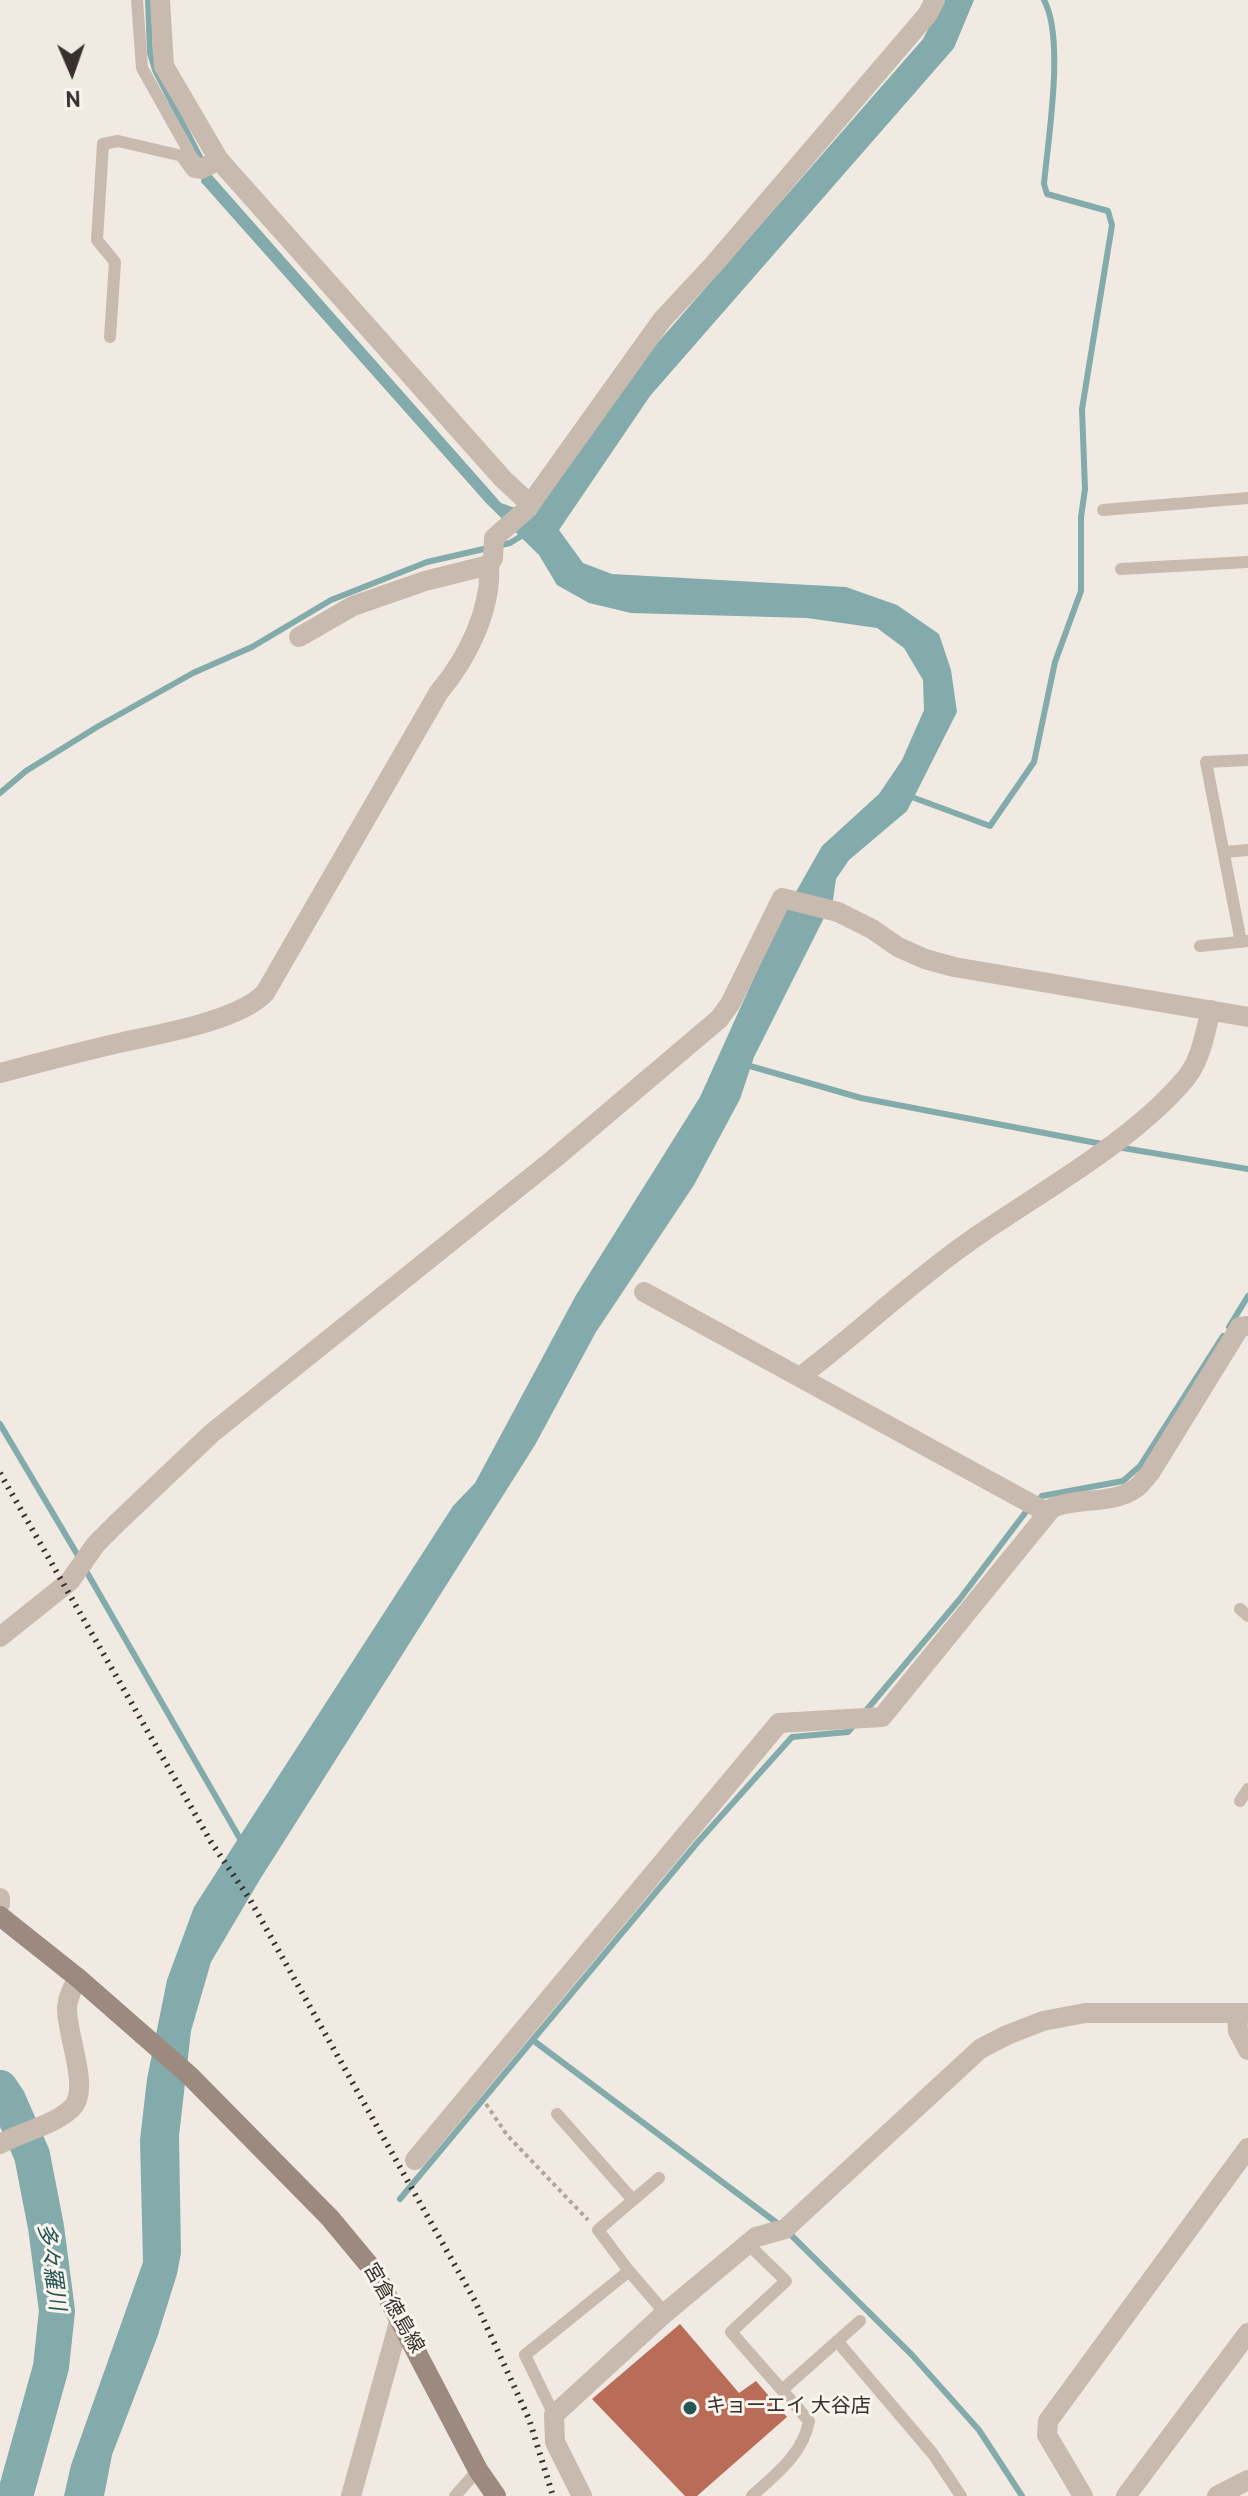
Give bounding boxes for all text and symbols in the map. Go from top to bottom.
north arrow [32,32,112,112]
text: N [64,83,81,110]
water label: 多々羅川 [30,2222,68,2312]
street label: 宮倉徳島線 [357,2260,427,2358]
place label: キョーエイ 大谷店 [706,2396,871,2420]
marker: キョーエイ 大谷店 [681,2399,699,2417]

